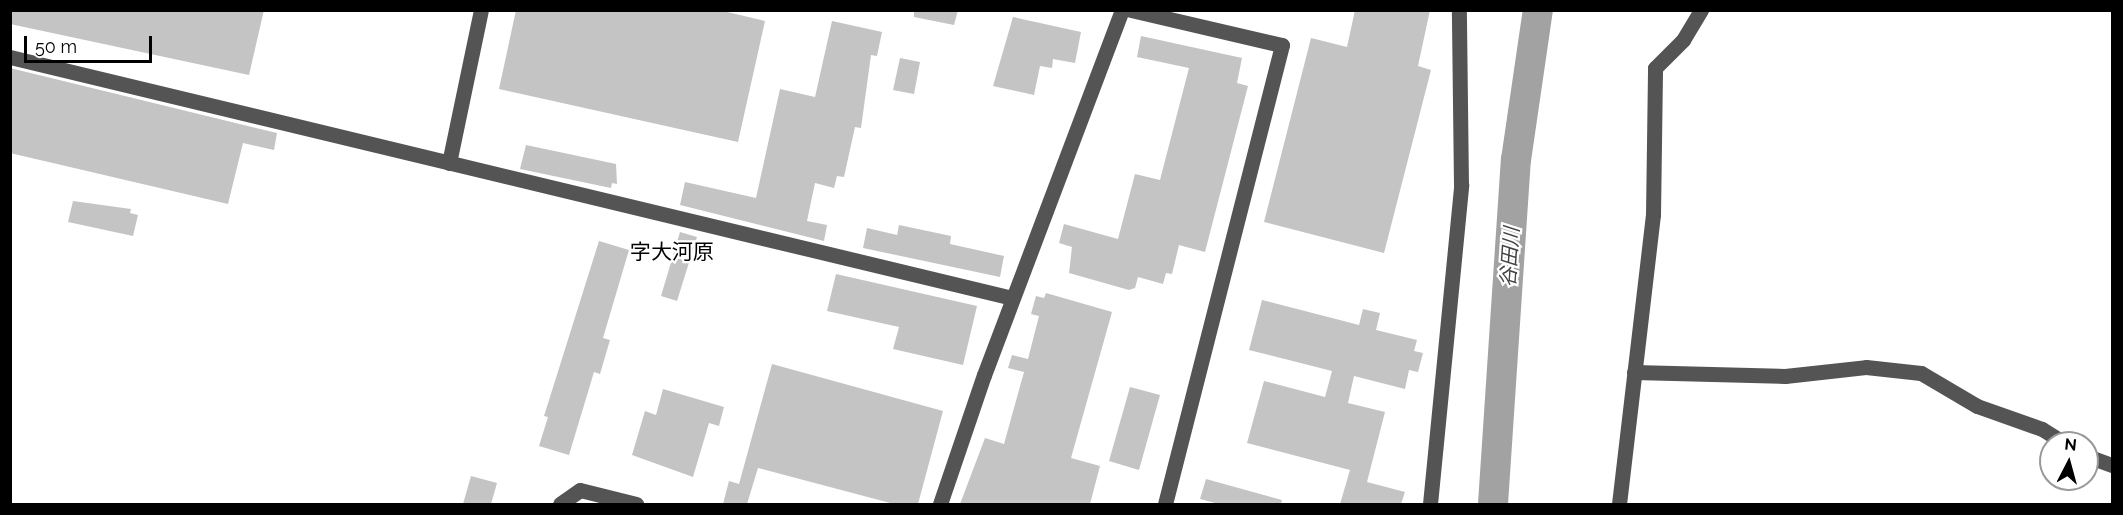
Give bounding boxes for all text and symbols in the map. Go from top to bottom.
scale bar [27,24,154,62]
text: 50 m [35,36,77,57]
water label: 谷田川 [1496,226,1524,288]
district label: 字大河原 [630,239,714,265]
north arrow [2039,431,2099,491]
text: N [2064,435,2078,455]

